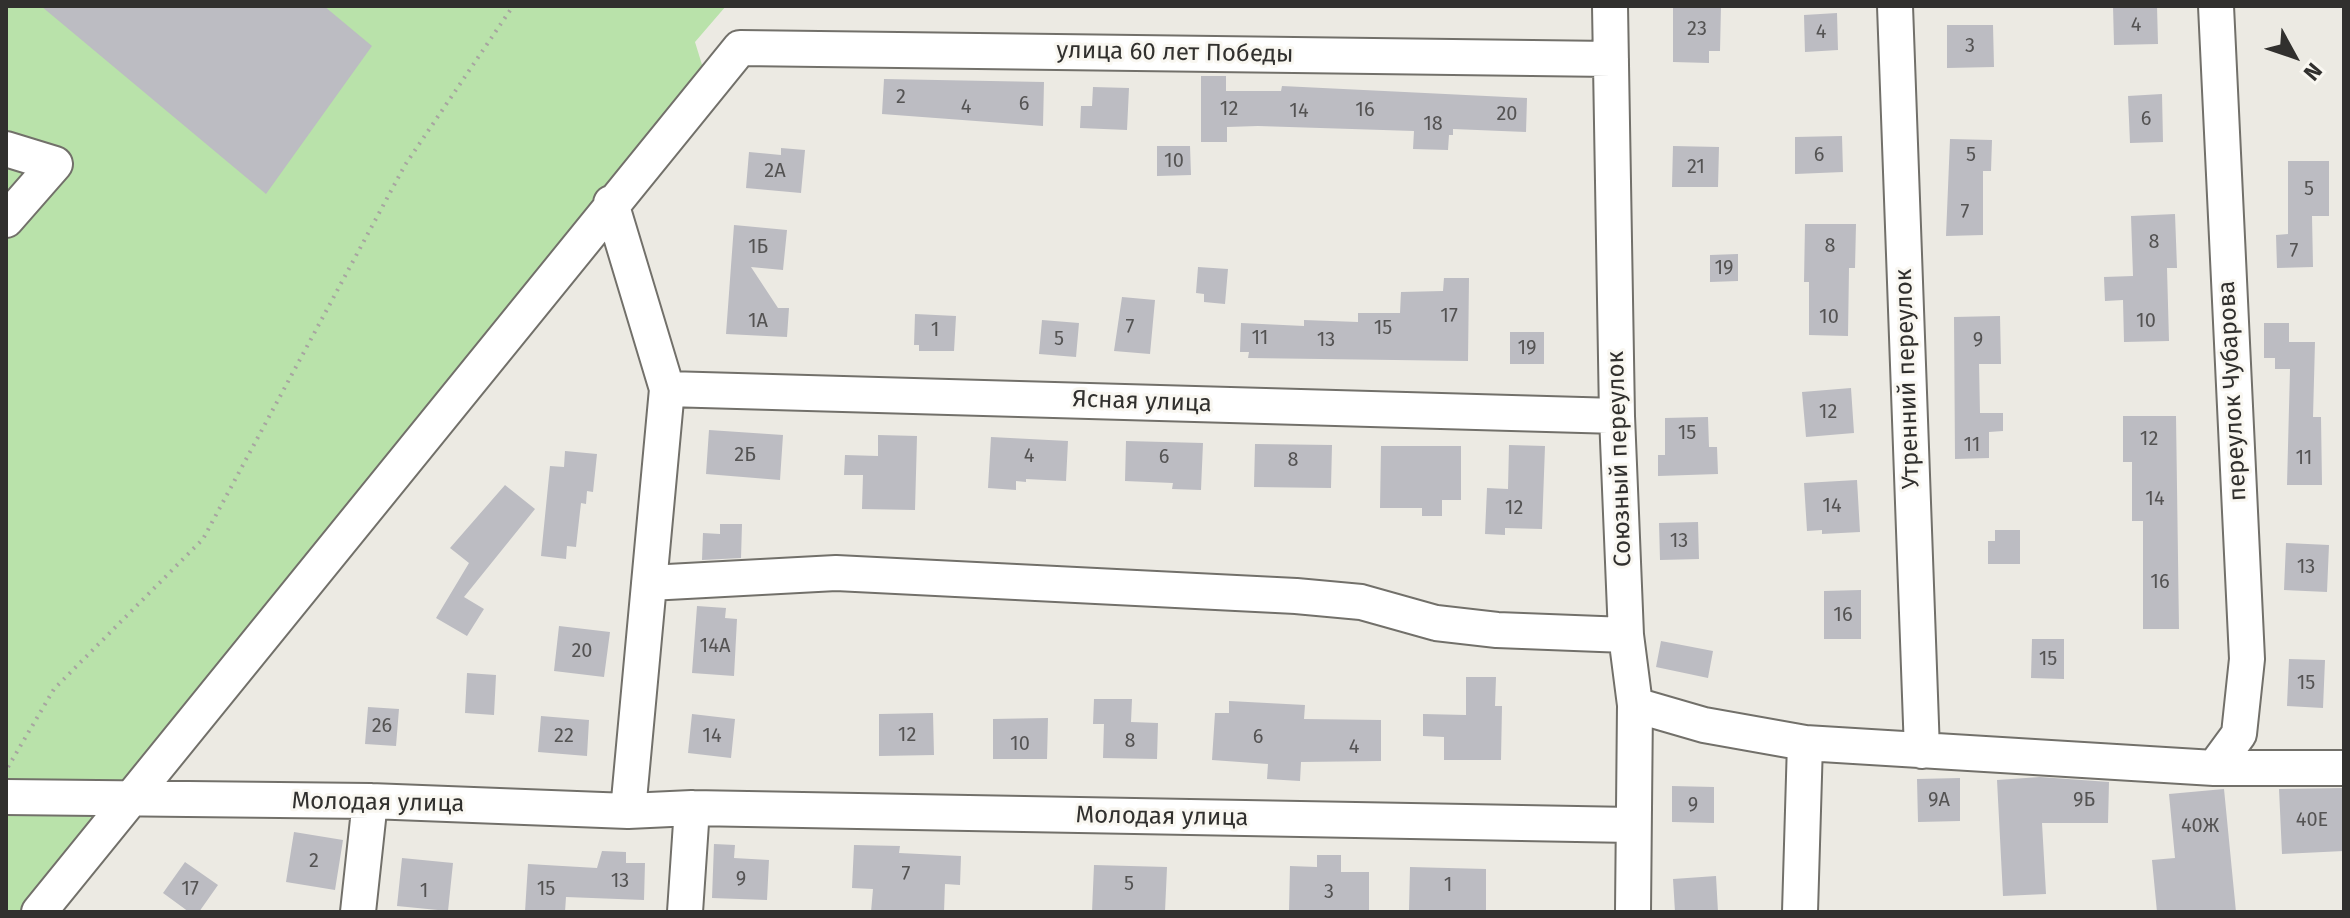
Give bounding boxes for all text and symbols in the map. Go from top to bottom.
house number: 4 [2131,13,2141,37]
north arrow [2254,16,2334,96]
house number: 23 [1687,17,1707,41]
house number: 4 [1816,20,1826,44]
house number: 3 [1965,34,1975,58]
street label: улица 60 лет Победы [1056,37,1294,69]
text: N [2298,57,2328,86]
house number: 2 [896,85,906,109]
house number: 6 [1019,92,1029,116]
house number: 4 [961,95,971,119]
house number: 12 [1220,97,1238,121]
house number: 16 [1355,98,1375,122]
house number: 14 [1289,99,1309,123]
house number: 20 [1496,102,1518,126]
house number: 6 [2141,107,2151,131]
house number: 18 [1423,112,1443,136]
house number: 6 [1814,143,1824,167]
house number: 5 [1966,143,1976,167]
house number: 10 [1164,149,1184,173]
house number: 21 [1687,155,1705,179]
house number: 2А [764,159,786,183]
house number: 5 [2304,177,2314,201]
house number: 7 [1961,200,1969,224]
house number: 8 [2148,230,2160,254]
house number: 8 [1824,234,1836,258]
house number: 1Б [748,235,768,259]
house number: 7 [2290,239,2298,263]
house number: 19 [1714,256,1734,280]
street label: Утренний переулок [1890,268,1926,490]
street label: переулок Чубарова [2213,280,2253,502]
house number: 17 [1440,304,1458,328]
house number: 10 [1819,305,1839,329]
house number: 1А [748,309,768,333]
house number: 10 [2136,309,2156,333]
house number: 7 [1126,315,1134,339]
house number: 15 [1374,316,1392,340]
house number: 1 [931,318,939,342]
house number: 11 [1251,326,1269,350]
house number: 5 [1054,327,1064,351]
house number: 13 [1317,328,1335,352]
house number: 9 [1973,328,1983,352]
house number: 19 [1517,336,1537,360]
street label: Союзный переулок [1602,350,1638,568]
street label: Ясная улица [1072,385,1212,419]
house number: 12 [1819,400,1837,424]
house number: 15 [1678,421,1696,445]
house number: 12 [2140,427,2158,451]
house number: 11 [1963,433,1981,457]
house number: 2Б [734,443,756,467]
house number: 4 [1024,444,1034,468]
house number: 6 [1159,445,1169,469]
house number: 11 [2295,446,2313,470]
house number: 8 [1287,448,1299,472]
house number: 14 [2145,487,2165,511]
house number: 14 [1822,494,1842,518]
house number: 12 [1505,496,1523,520]
house number: 13 [1670,529,1688,553]
house number: 13 [2297,555,2315,579]
house number: 16 [2150,570,2170,594]
house number: 16 [1833,603,1853,627]
house number: 14А [700,634,730,658]
house number: 20 [571,639,593,663]
house number: 15 [2039,647,2057,671]
house number: 15 [2297,671,2315,695]
house number: 26 [372,714,392,738]
house number: 12 [898,723,916,747]
house number: 22 [554,724,574,748]
house number: 14 [702,724,722,748]
house number: 6 [1253,725,1263,749]
house number: 8 [1124,729,1136,753]
house number: 10 [1010,732,1030,756]
house number: 4 [1349,735,1359,759]
street label: Молодая улица [291,787,465,819]
house number: 9А [1928,788,1950,812]
house number: 9Б [2073,788,2095,812]
house number: 9 [1688,793,1698,817]
street label: Молодая улица [1075,801,1249,833]
house number: 40Е [2296,808,2328,832]
house number: 40Ж [2181,814,2219,838]
house number: 2 [309,849,319,873]
house number: 7 [902,862,910,886]
house number: 9 [736,867,746,891]
house number: 13 [611,869,629,893]
house number: 5 [1124,872,1134,896]
house number: 1 [1444,873,1452,897]
house number: 17 [181,877,199,901]
house number: 15 [537,877,555,901]
house number: 1 [420,879,428,903]
house number: 3 [1324,880,1334,904]

